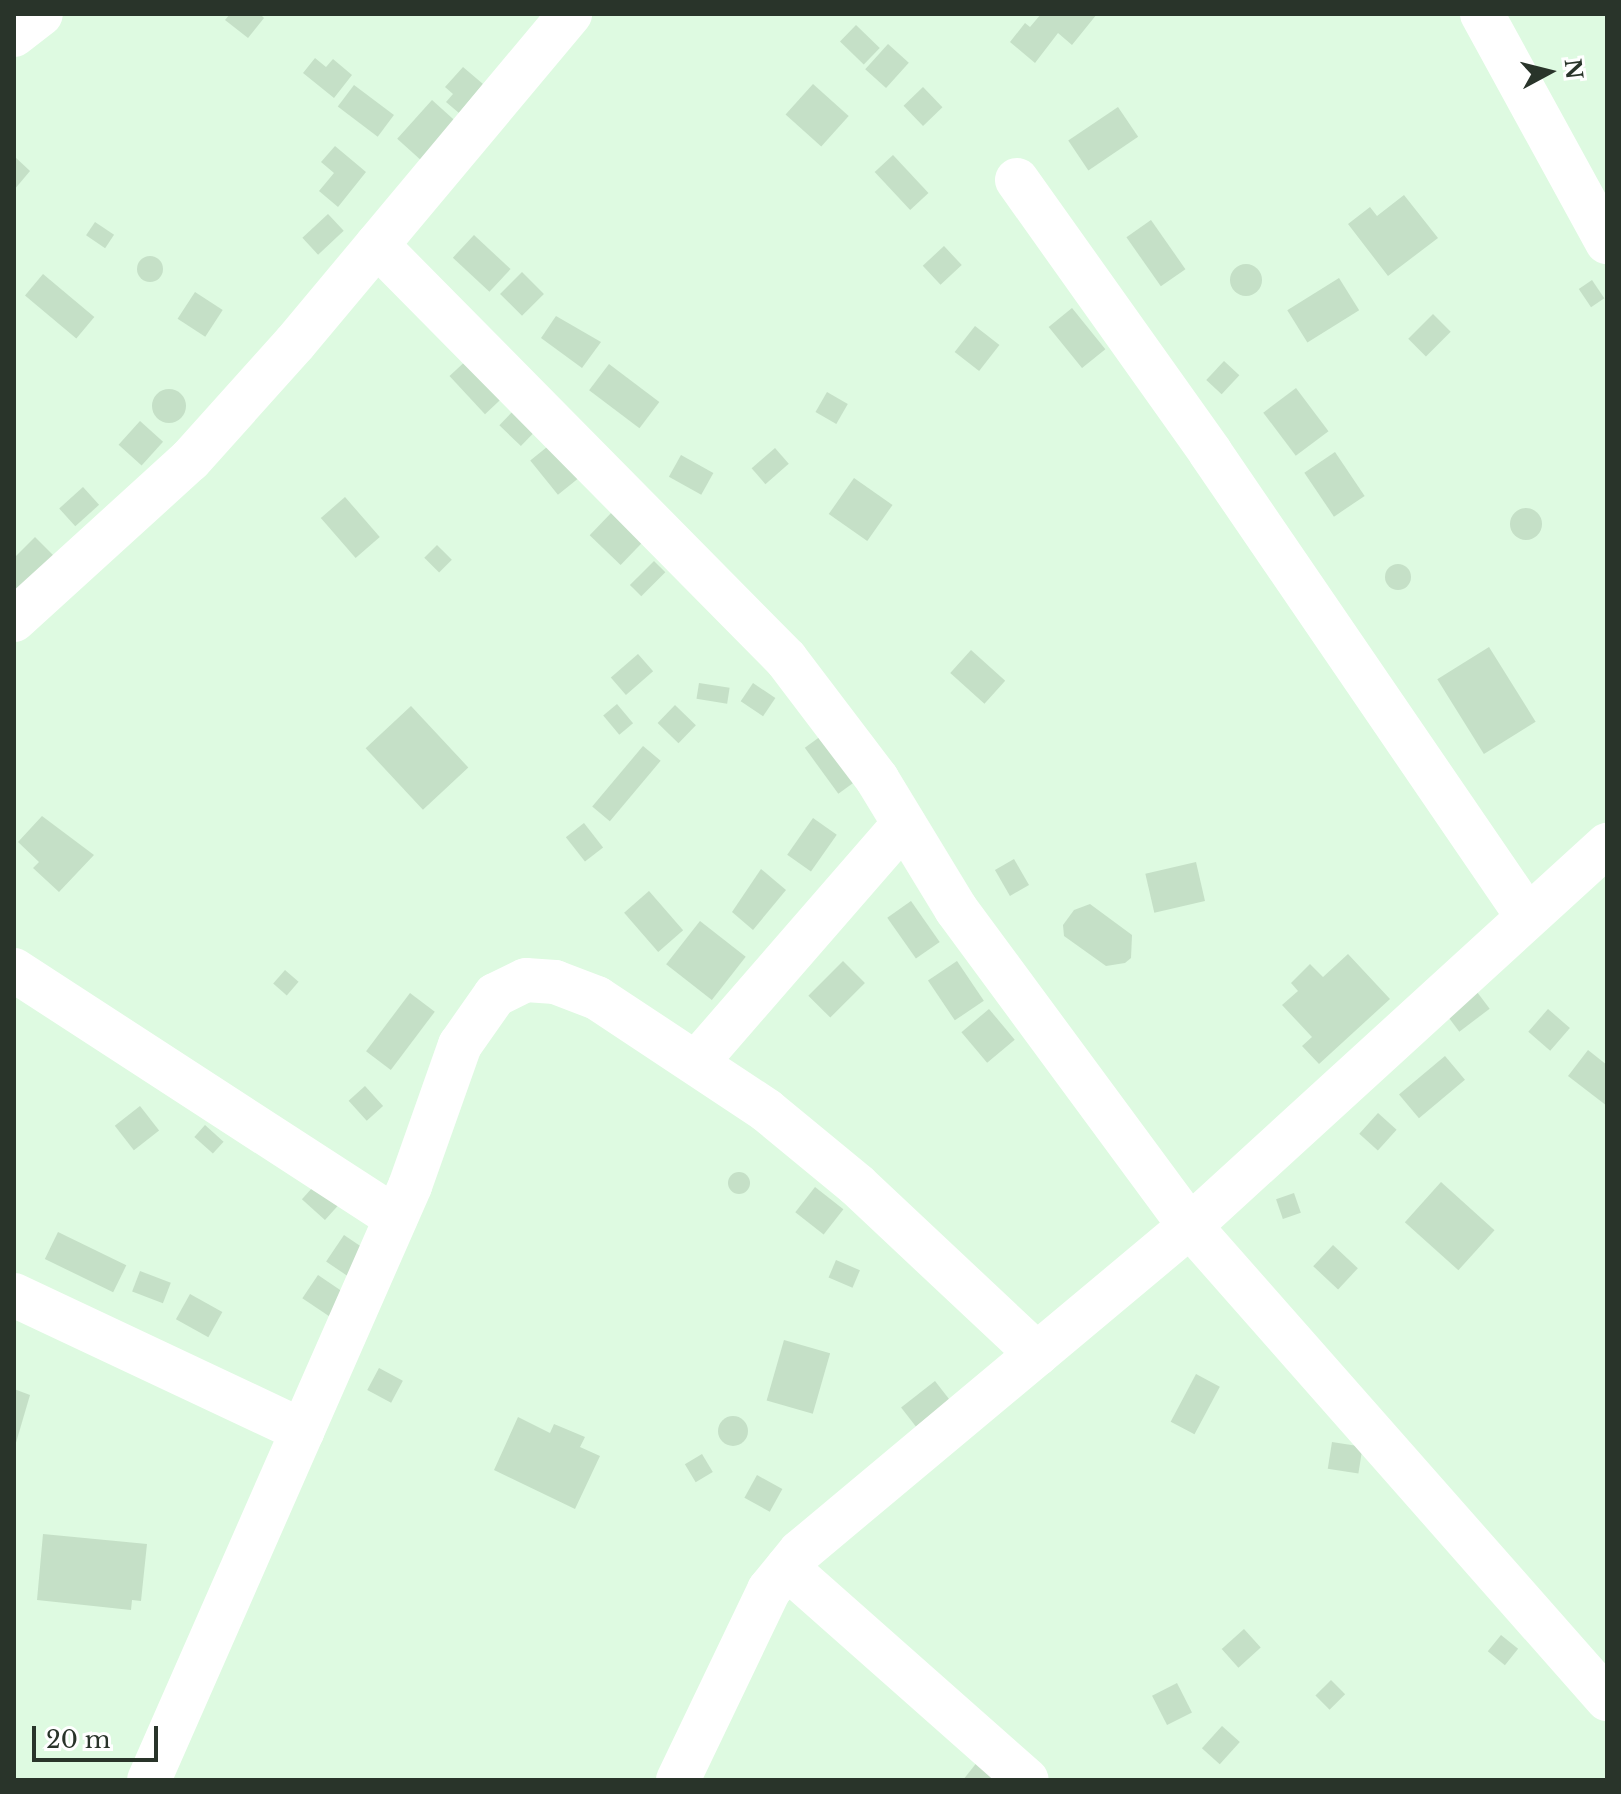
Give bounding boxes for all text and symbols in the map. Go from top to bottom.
north arrow [1509,32,1589,112]
text: N [1559,57,1588,81]
scale bar [36,1710,162,1760]
text: 20 m [46,1725,111,1754]

